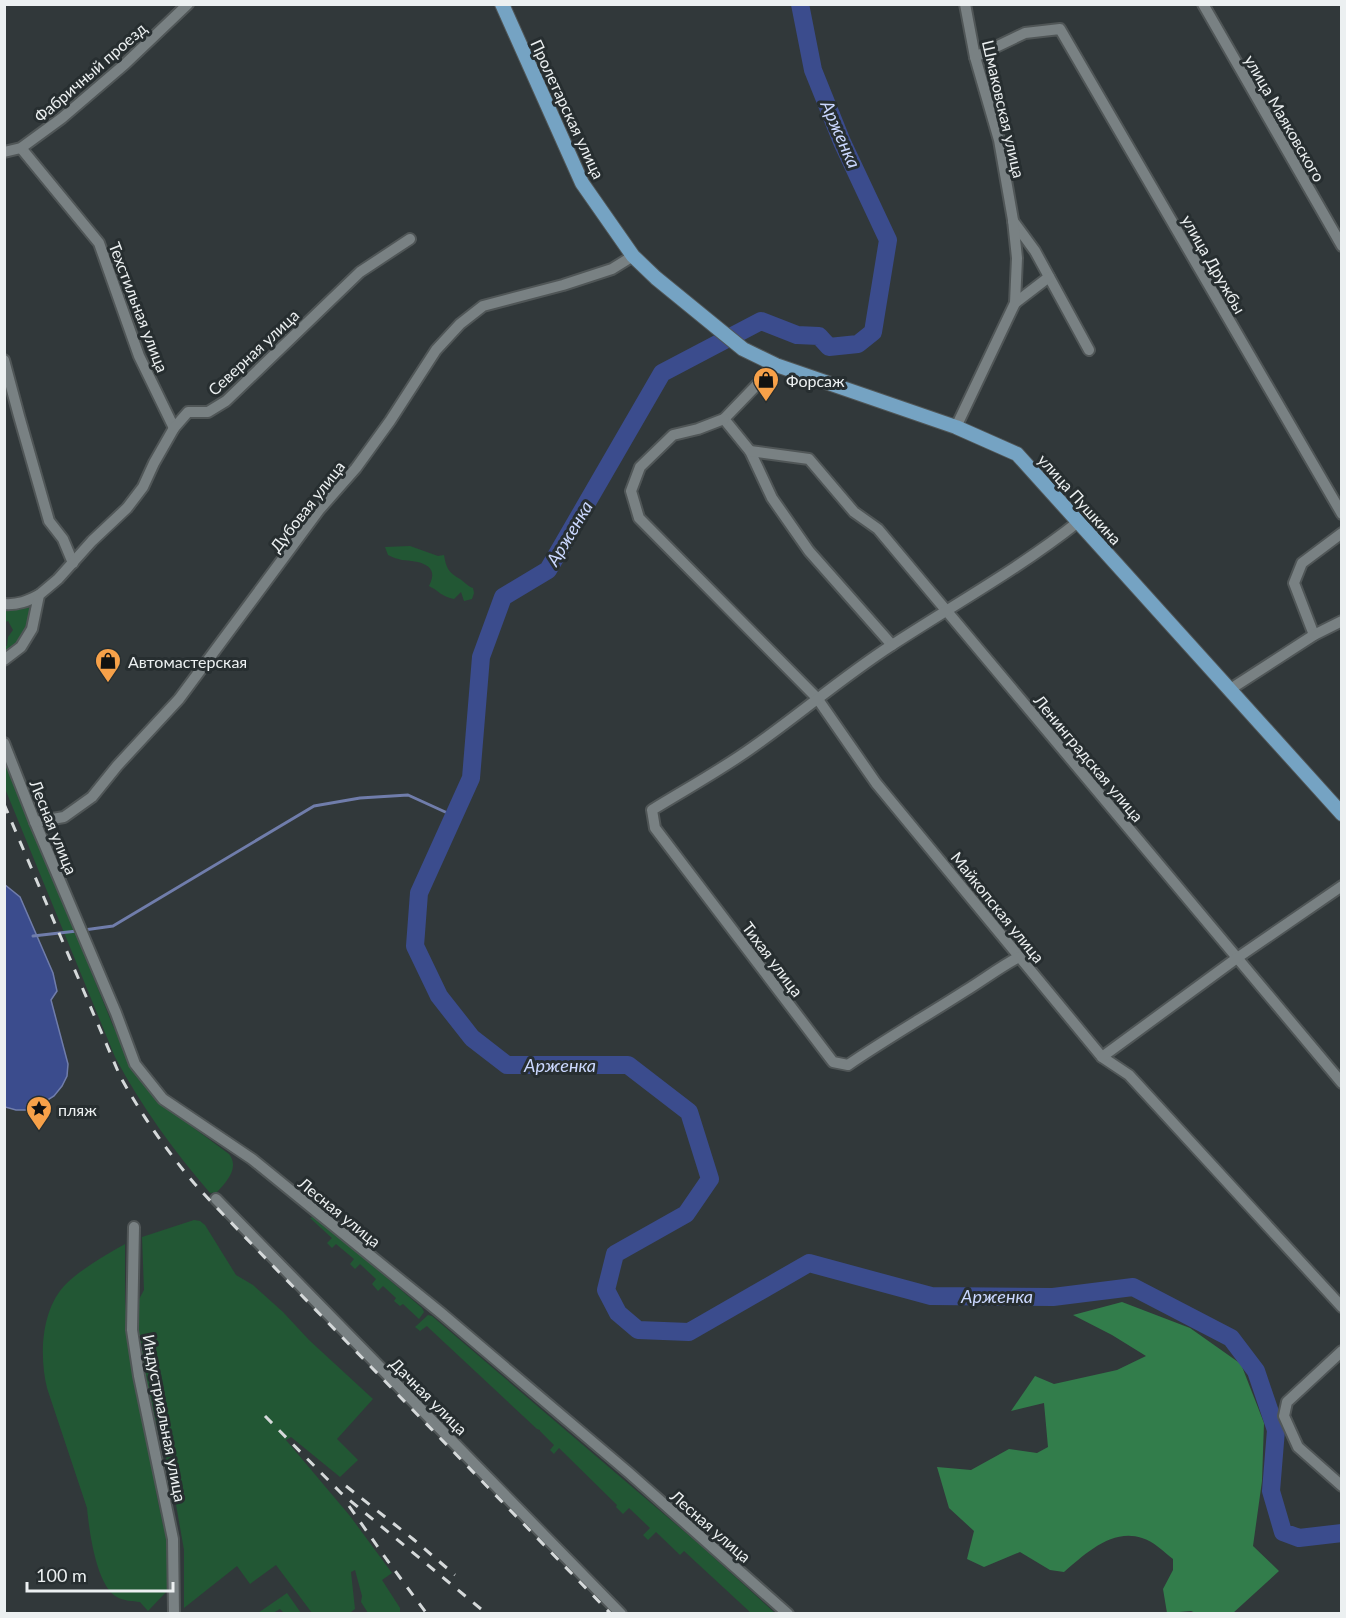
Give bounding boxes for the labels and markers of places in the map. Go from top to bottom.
shop icon: Форсаж [751,365,781,403]
place label: Форсаж [786,371,845,390]
shop icon: Автомастерская [93,646,123,684]
place label: Автомастерская [128,652,247,671]
place icon: пляж [24,1094,54,1132]
place label: пляж [58,1100,97,1119]

